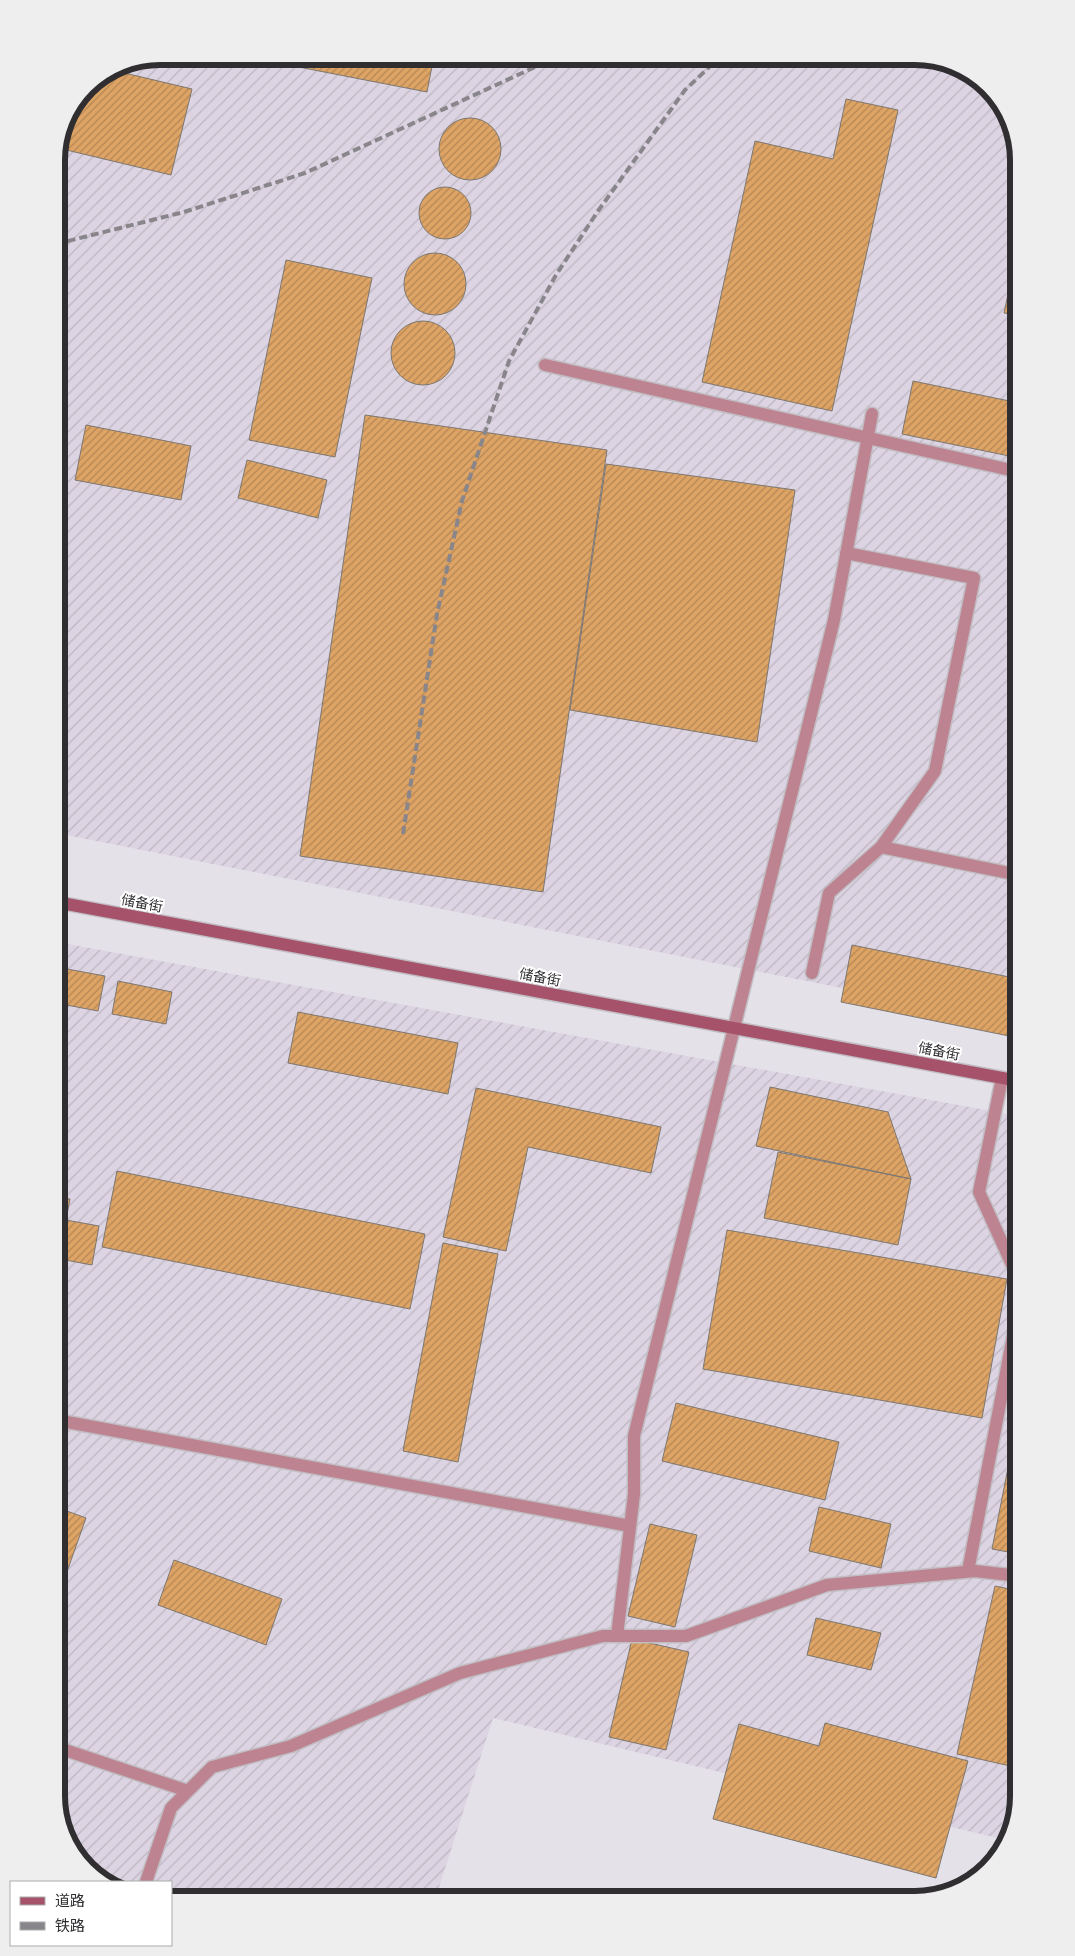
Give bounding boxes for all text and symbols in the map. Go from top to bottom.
street label: 储备街 [120,890,164,916]
street label: 储备街 [518,964,562,990]
street label: 储备街 [917,1038,961,1064]
legend [10,1881,172,1946]
text: 道路 [55,1891,85,1910]
text: 铁路 [55,1916,85,1935]

